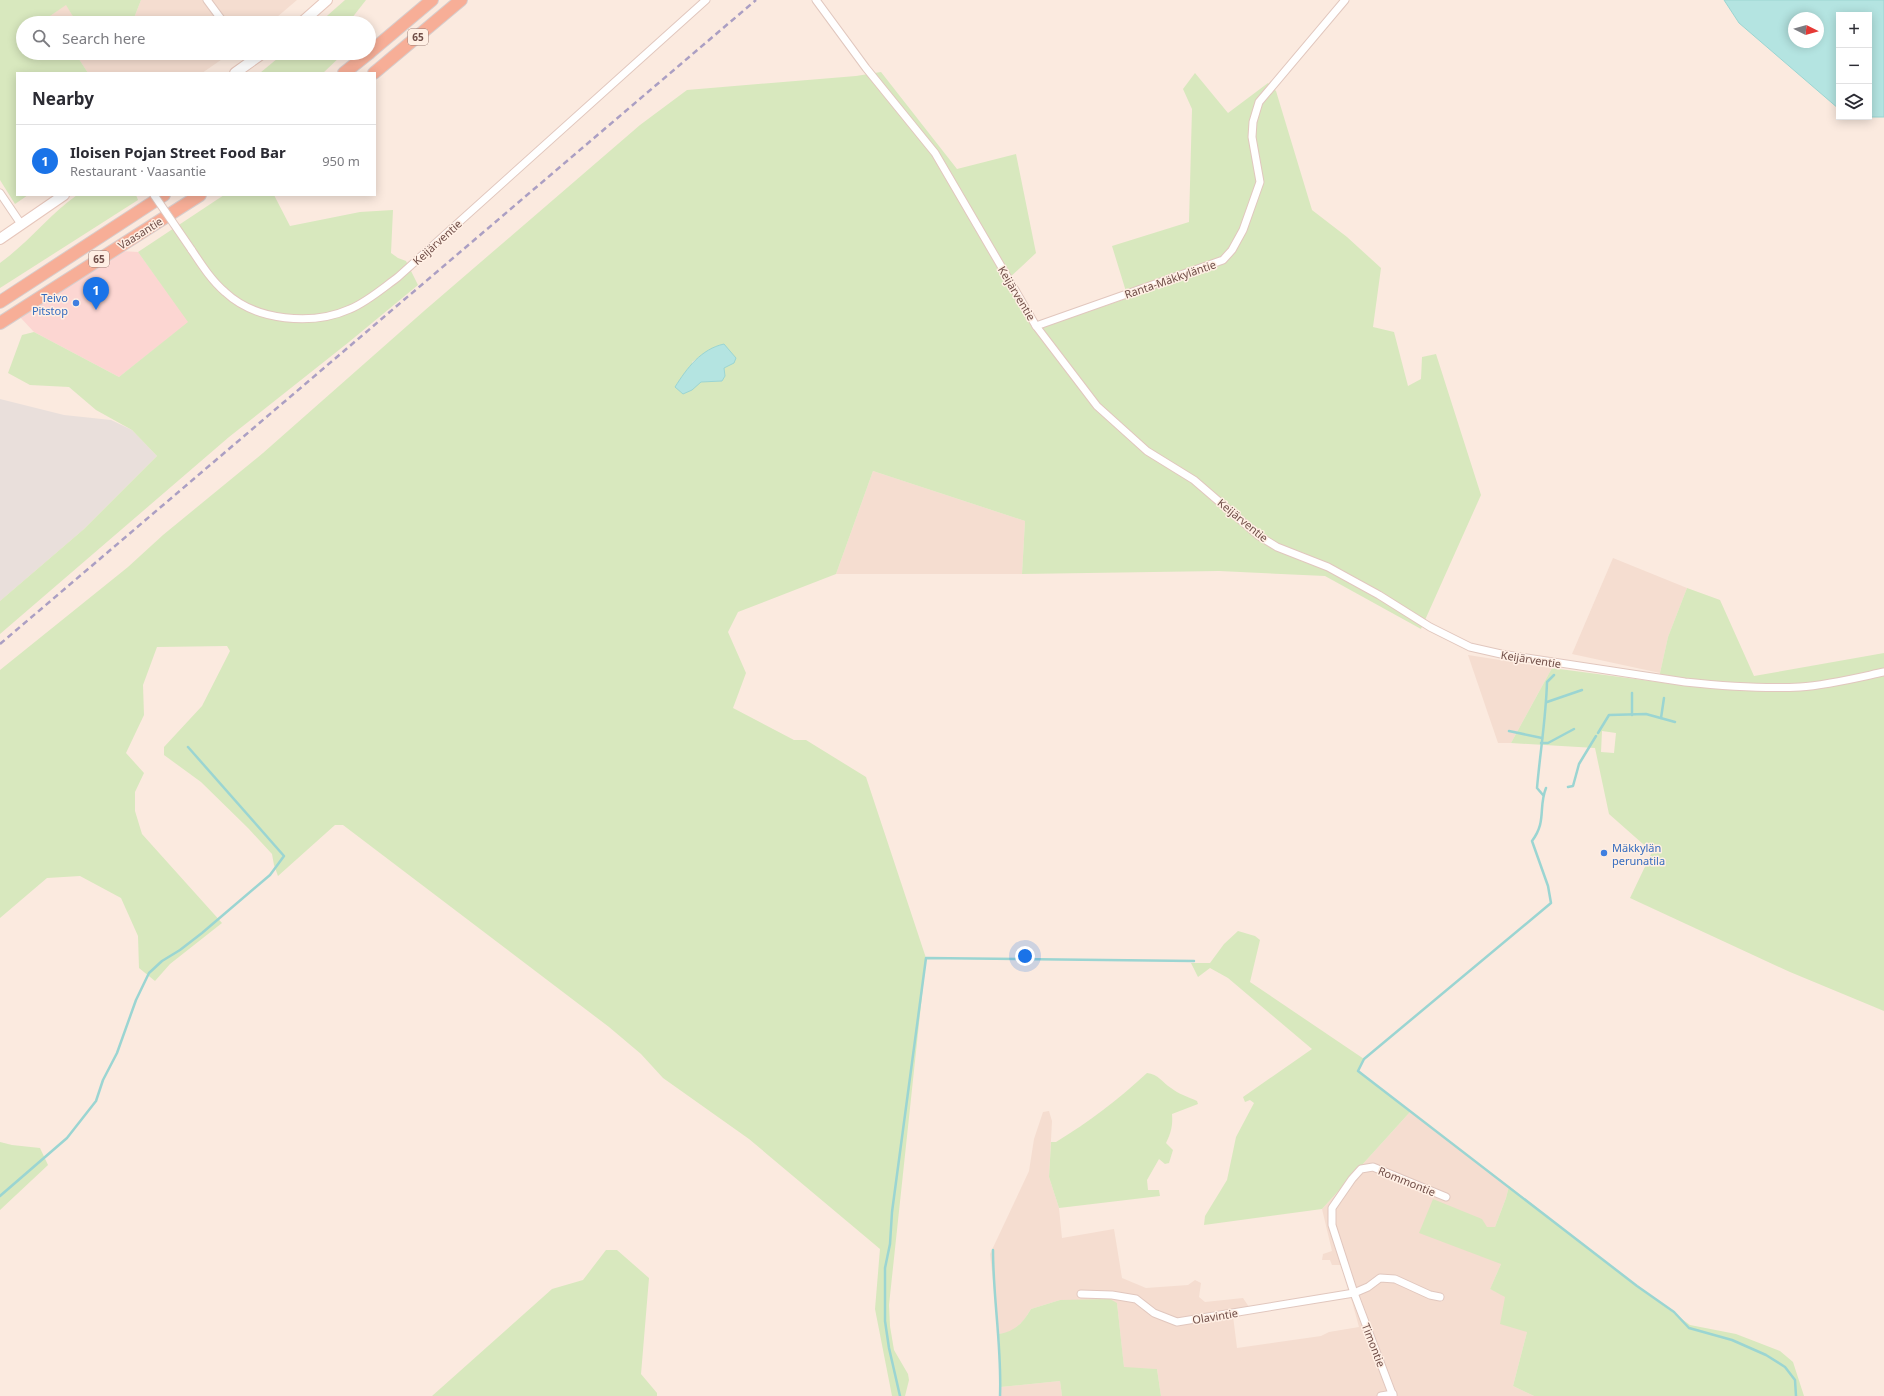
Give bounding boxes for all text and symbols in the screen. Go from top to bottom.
north arrow [1788,12,1824,48]
map controls [1836,12,1872,120]
button: + [1836,12,1872,48]
search box [16,16,376,60]
icon: search [30,27,52,49]
text: Search here [62,28,145,48]
road number: 65 [408,29,428,45]
button: − [1836,48,1872,84]
button: layers [1836,84,1872,120]
text: Nearby [32,87,94,110]
text: Iloisen Pojan Street Food Bar [70,142,286,162]
text: 1 [41,152,49,170]
text: 950 m [322,152,360,170]
text: Restaurant · Vaasantie [70,162,206,180]
street label: Vaasantie [115,213,165,253]
street label: Keijärventie [409,216,465,268]
road number: 65 [89,251,109,267]
street label: Ranta-Mäkkyläntie [1122,256,1218,302]
street label: Keijärventie [995,263,1039,323]
pin: 1 [83,277,109,310]
place label: Teivo Pitstop [32,290,68,318]
marker: Teivo Pitstop [71,298,81,308]
street label: Keijärventie [1215,495,1271,545]
street label: Keijärventie [1500,647,1562,671]
place label: Mäkkylän perunatila [1612,840,1665,868]
marker: Mäkkylän perunatila [1599,848,1609,858]
your location [1015,946,1035,966]
street label: Rommontie [1376,1163,1438,1199]
street label: Olavintie [1191,1305,1239,1327]
street label: Timontie [1359,1321,1389,1369]

